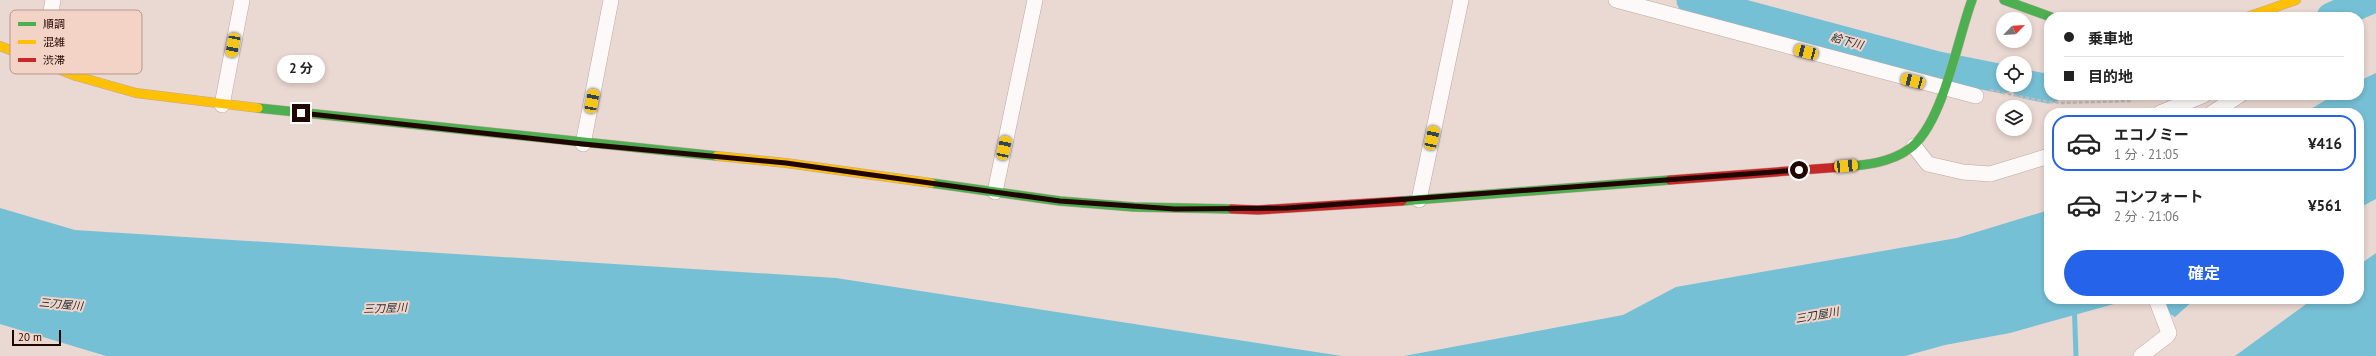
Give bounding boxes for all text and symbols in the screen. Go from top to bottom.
legend [10,10,142,74]
north arrow [1996,12,2032,48]
map controls [1996,12,2032,136]
text: 順調 [43,17,65,31]
text: 乗車地 [2088,29,2133,48]
water label: 給下川 [1829,30,1866,52]
car [225,32,241,58]
text: 混雑 [43,35,65,49]
car [1793,43,1819,61]
text: 渋滞 [43,53,65,67]
callout: 2 分 [277,55,325,83]
button: locate [1996,56,2032,92]
text: 2 分 [289,60,313,77]
text: 目的地 [2088,67,2133,86]
car [1900,72,1926,90]
car [584,88,600,114]
button: layers [1996,100,2032,136]
route end [292,104,310,122]
car [1424,125,1440,151]
icon: car [2066,125,2102,161]
text: エコノミー [2114,125,2189,144]
text: ¥416 [2308,134,2342,153]
car [996,135,1012,161]
text: 1 分 · 21:05 [2114,146,2179,163]
car [1834,159,1858,173]
route start [1790,161,1808,179]
icon: car [2066,187,2102,223]
text: コンフォート [2114,187,2204,206]
text: ¥561 [2308,196,2342,215]
text: 2 分 · 21:06 [2114,208,2179,225]
button: 確定 [2064,250,2344,296]
water label: 三刀屋川 [38,295,85,313]
water label: 三刀屋川 [363,300,408,316]
water label: 三刀屋川 [1794,304,1841,326]
scale bar [12,328,61,347]
text: 20 m [18,330,42,344]

